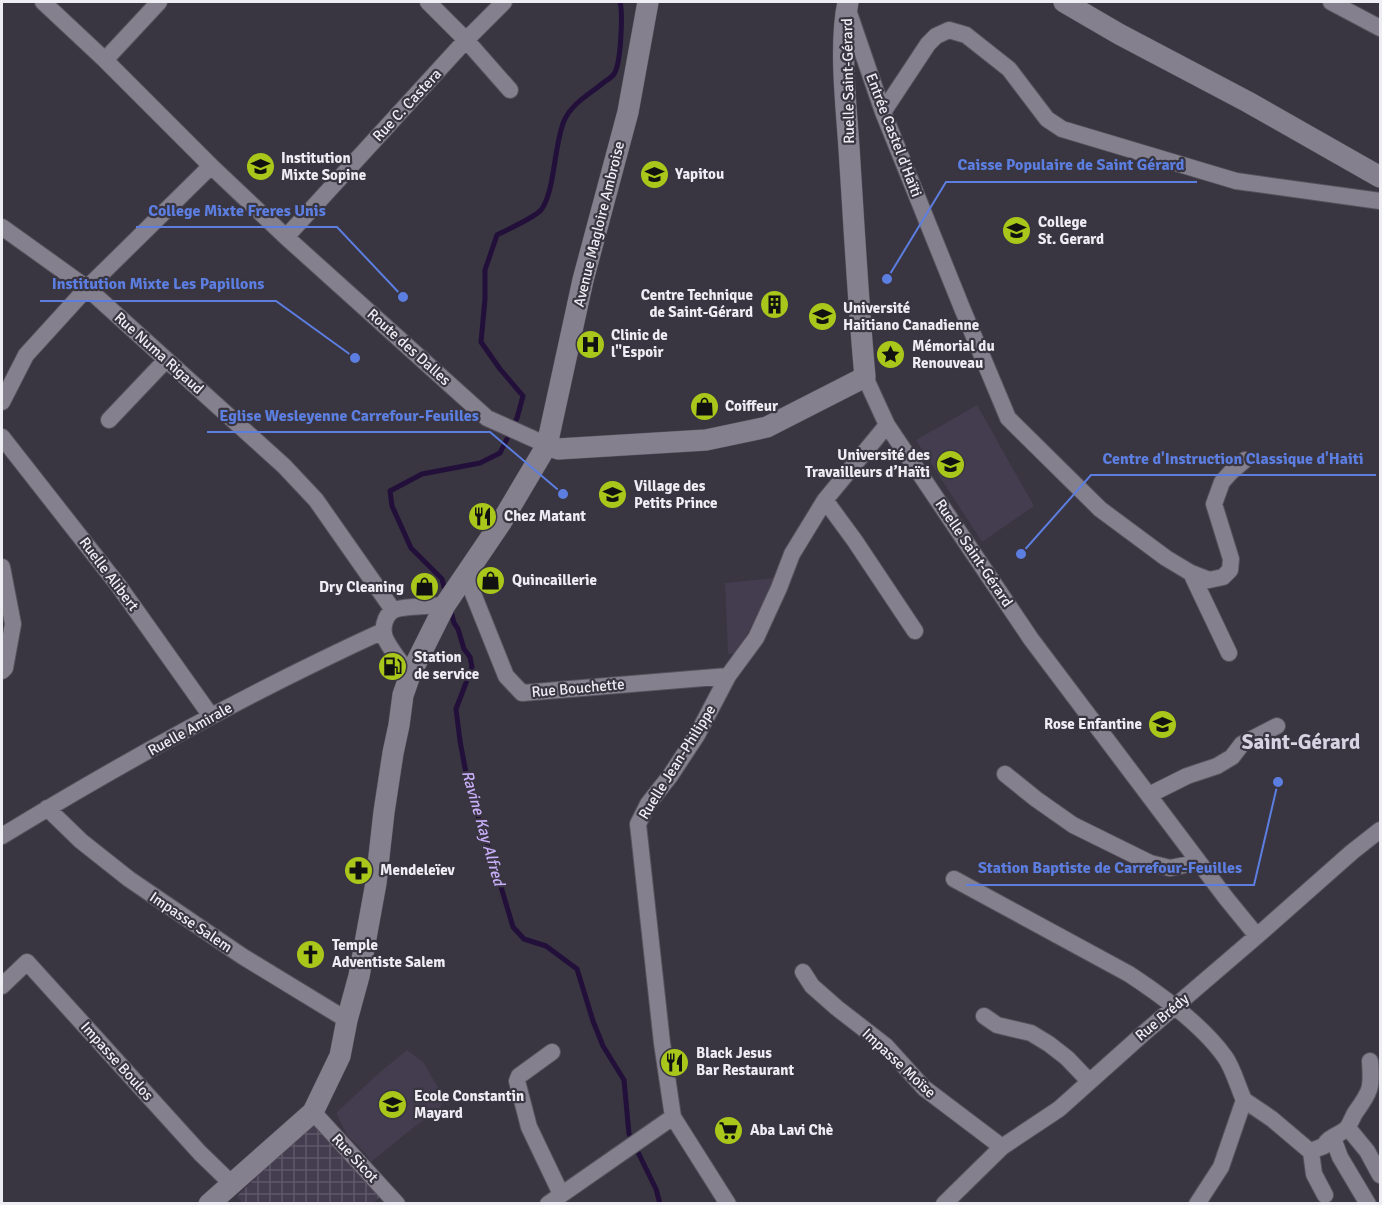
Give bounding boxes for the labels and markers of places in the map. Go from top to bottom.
callout: Caisse Populaire de Saint Gérard [946,148,1197,182]
place label: Institution Mixte Sopine [281,149,366,184]
school or university icon: Institution Mixte Sopine [244,151,276,183]
school or university icon: Yapitou [638,158,670,190]
place label: Yapitou [674,165,724,183]
callout: College Mixte Freres Unis [136,193,337,227]
place label: College St. Gerard [1038,213,1104,248]
school or university icon: College St. Gerard [1001,215,1033,247]
callout: Institution Mixte Les Papillons [40,267,276,301]
place label: Centre Technique de Saint-Gérard [641,286,753,321]
building icon: Centre Technique de Saint-Gérard [758,288,790,320]
place label: Université Haitiano Canadienne [843,299,979,334]
school or university icon: Université Haitiano Canadienne [806,301,838,333]
place label: Clinic de l"Espoir [611,326,668,361]
hospital icon: Clinic de l"Espoir [574,328,606,360]
place label: Mémorial du Renouveau [912,337,995,372]
place icon: Mémorial du Renouveau [875,339,907,371]
shop icon: Coiffeur [688,390,720,422]
place label: Coiffeur [725,397,778,415]
callout: Eglise Wesleyenne Carrefour-Feuilles [207,398,490,432]
callout: Centre d'Instruction Classique d'Haiti [1091,441,1376,475]
place label: Université des Travailleurs d’Haïti [805,446,930,481]
school or university icon: Université des Travailleurs d’Haïti [935,448,967,480]
place label: Village des Petits Prince [634,477,718,512]
school or university icon: Village des Petits Prince [597,479,629,511]
restaurant icon: Chez Matant [467,500,499,532]
place label: Chez Matant [504,507,586,525]
shop icon: Quincaillerie [475,564,507,596]
shop icon: Dry Cleaning [409,571,441,603]
place label: Quincaillerie [512,571,597,589]
place label: Dry Cleaning [319,578,404,596]
place label: Station de service [414,648,479,683]
fuel station icon: Station de service [377,650,409,682]
school or university icon: Rose Enfantine [1147,708,1179,740]
place label: Rose Enfantine [1044,715,1142,733]
callout: Station Baptiste de Carrefour-Feuilles [966,851,1254,885]
pharmacy icon: Mendeleïev [343,854,375,886]
place label: Mendeleïev [380,861,455,879]
place label: Temple Adventiste Salem [332,936,445,971]
church icon: Temple Adventiste Salem [295,938,327,970]
place label: Black Jesus Bar Restaurant [696,1044,795,1079]
restaurant icon: Black Jesus Bar Restaurant [659,1046,691,1078]
place label: Ecole Constantin Mayard [414,1087,524,1122]
school or university icon: Ecole Constantin Mayard [377,1089,409,1121]
supermarket icon: Aba Lavi Chè [713,1114,745,1146]
place label: Aba Lavi Chè [750,1121,833,1139]

